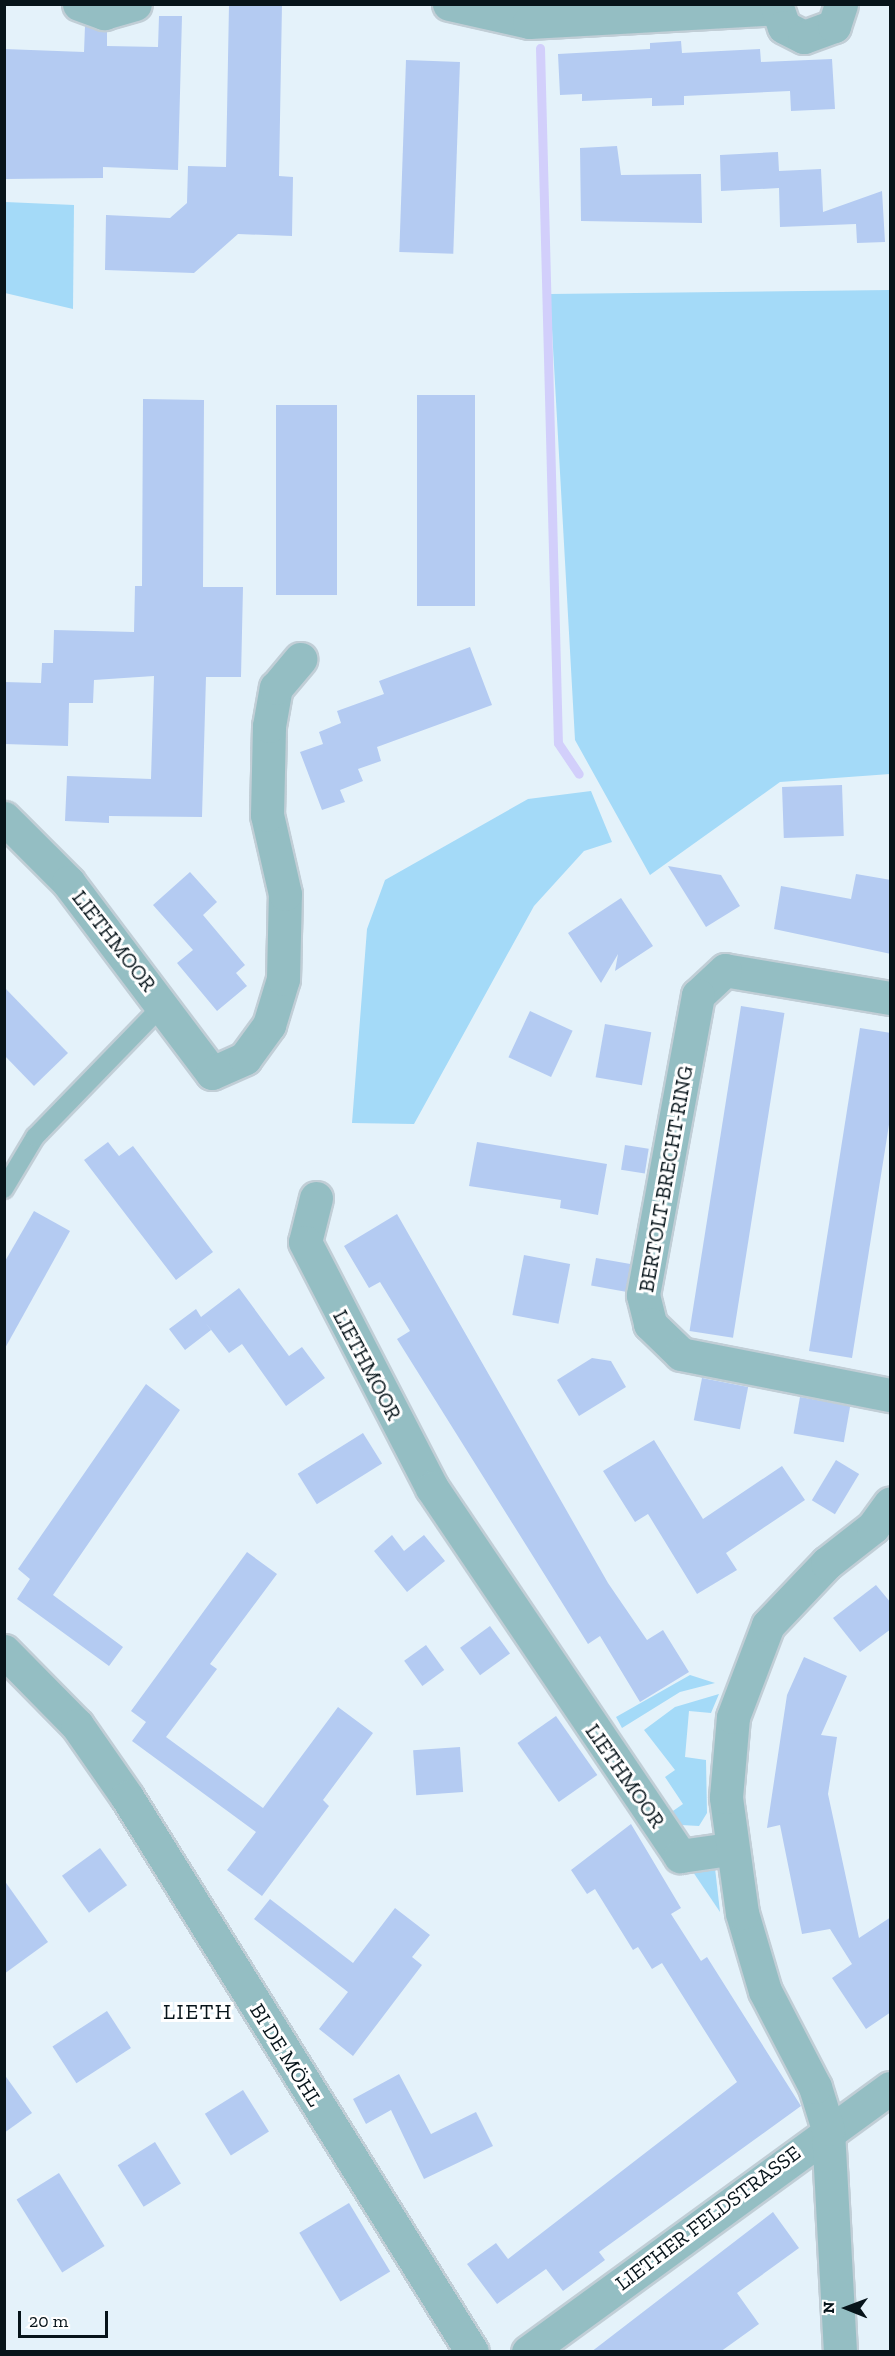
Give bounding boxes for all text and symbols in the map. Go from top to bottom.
street label: LIETHMOOR [67,886,161,996]
street label: BERTOLT-BRECHT-RING [634,1064,698,1294]
street label: LIETHMOOR [327,1306,407,1424]
street label: LIETHMOOR [580,1719,670,1833]
district label: LIETH [163,1999,233,2025]
street label: BI DE MÖHL [244,1999,328,2111]
street label: LIETHER FELDSTRASSE [610,2140,806,2296]
north arrow [817,2278,877,2338]
scale bar [21,2299,111,2337]
text: N [819,2301,838,2314]
text: 20 m [29,2310,68,2332]

